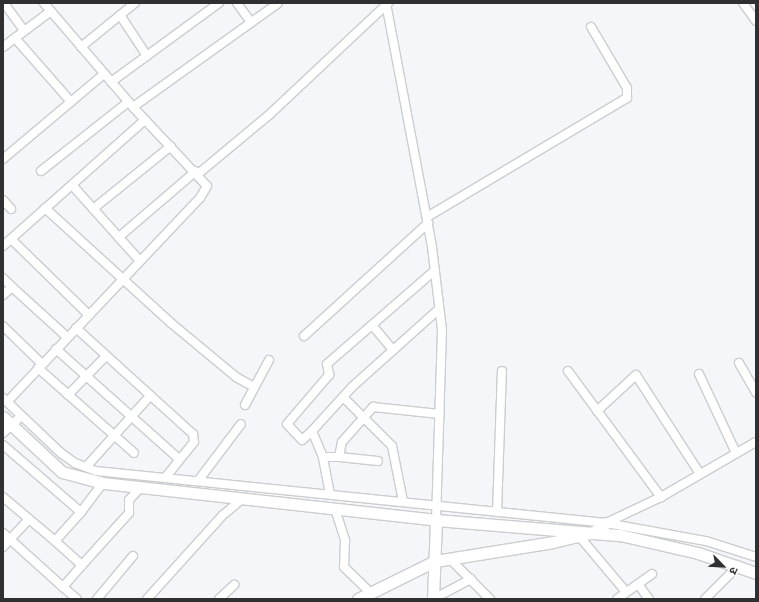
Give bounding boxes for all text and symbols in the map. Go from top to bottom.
north arrow [703,546,743,586]
text: उ [725,565,743,577]

